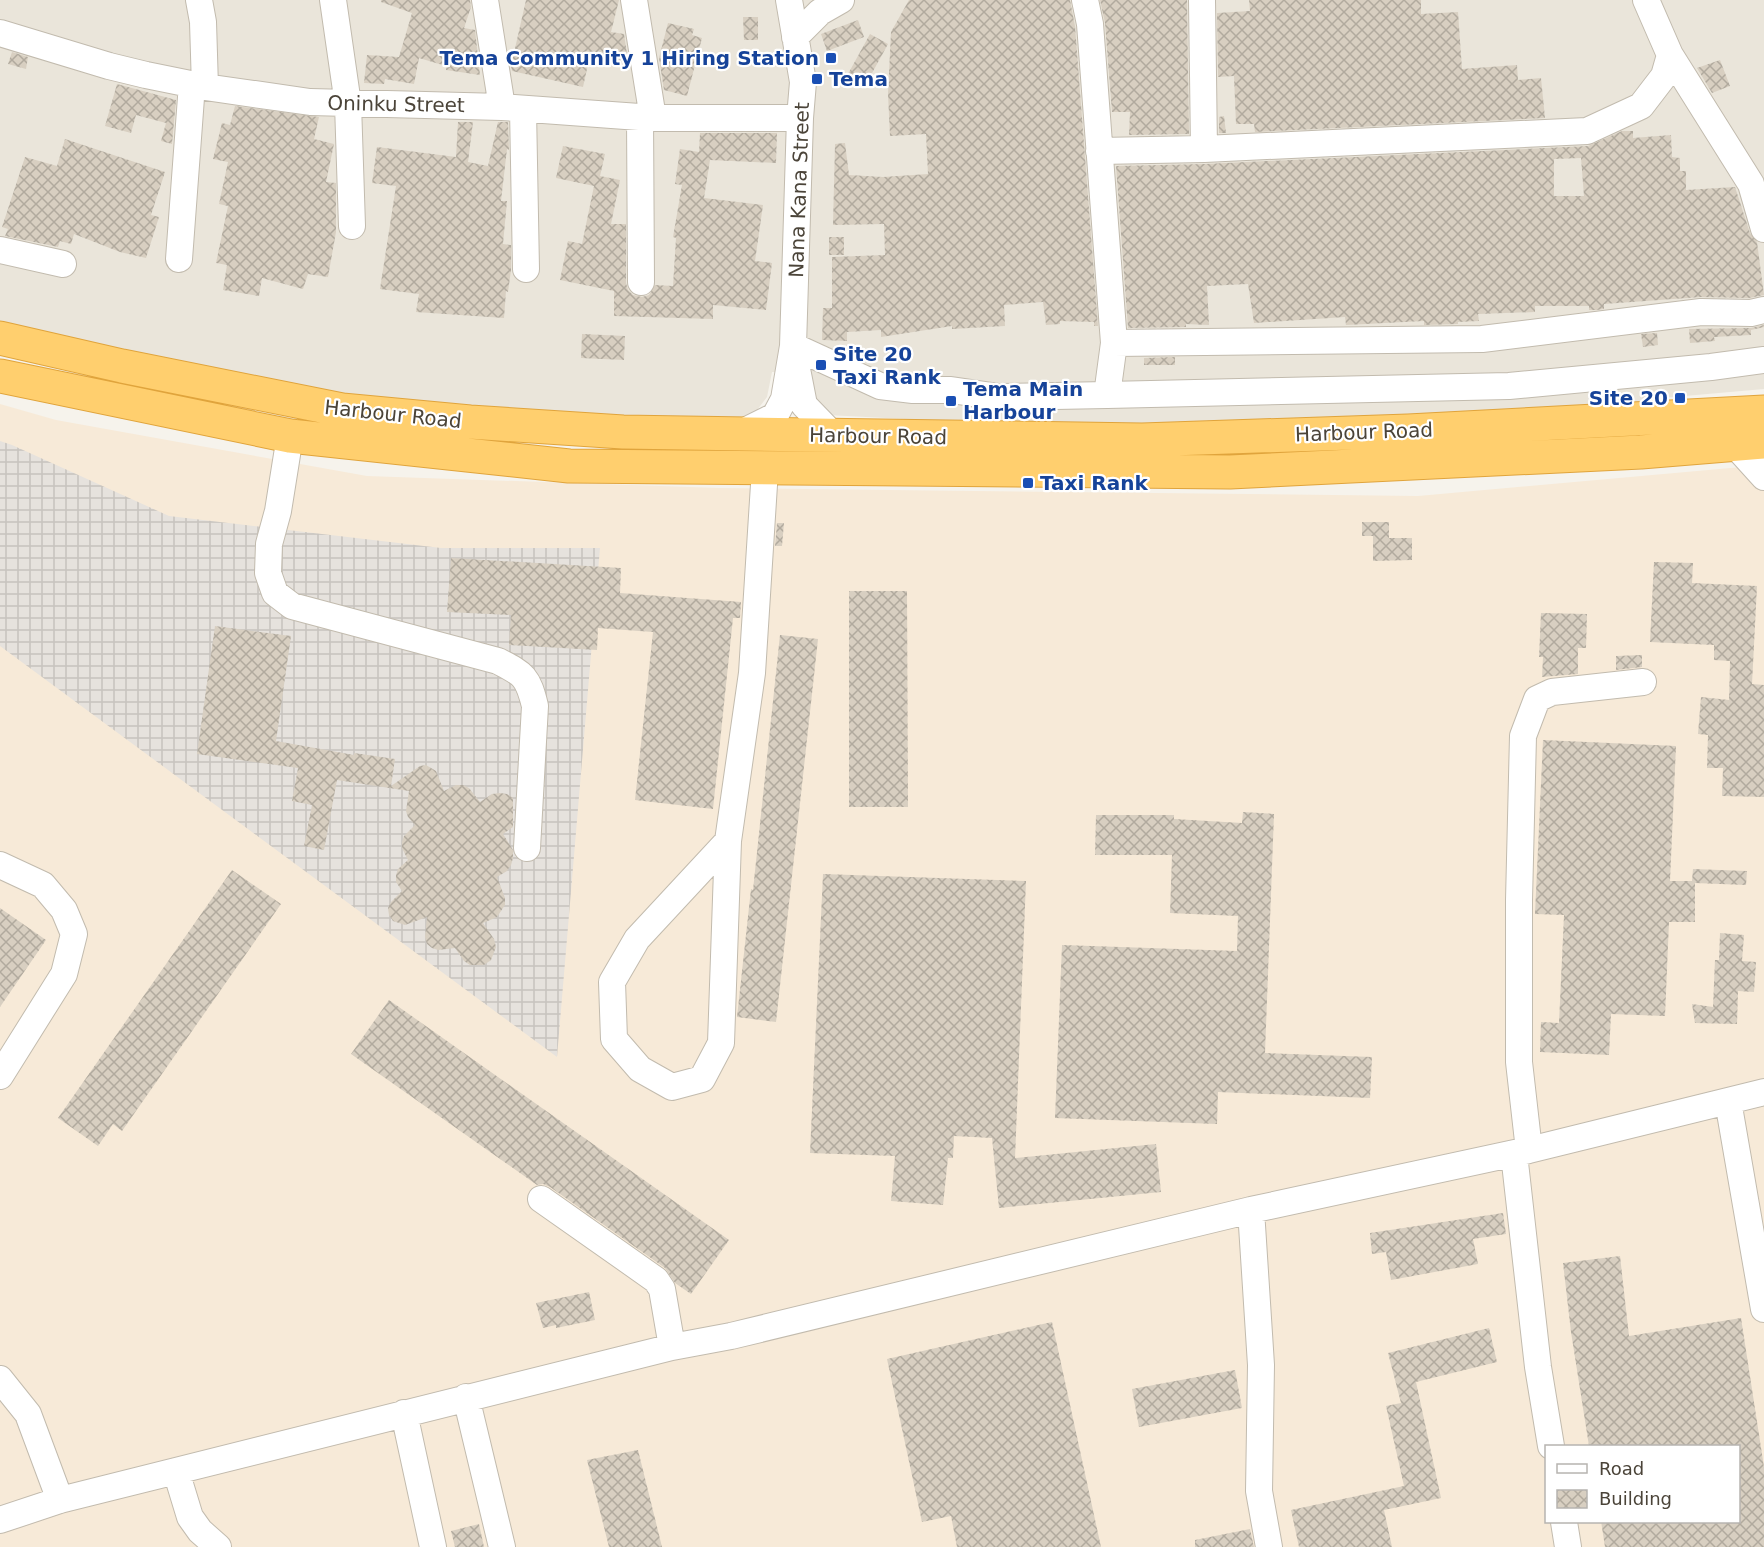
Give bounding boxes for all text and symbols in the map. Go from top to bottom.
place label: Tema Community 1 Hiring Station [440,46,819,70]
marker: Tema Community 1 Hiring Station [824,51,838,65]
place label: Tema [829,67,888,91]
marker: Tema [810,72,824,86]
street label: Oninku Street [327,91,465,117]
street label: Nana Kana Street [784,102,814,278]
place label: Site 20 Taxi Rank [833,342,941,389]
marker: Site 20 Taxi Rank [814,358,828,372]
place label: Tema Main Harbour [963,377,1083,424]
place label: Site 20 [1589,386,1668,410]
marker: Site 20 [1673,391,1687,405]
marker: Tema Main Harbour [944,394,958,408]
street label: Harbour Road [323,395,463,433]
street label: Harbour Road [1295,418,1433,446]
street label: Harbour Road [809,423,947,449]
place label: Taxi Rank [1040,471,1148,495]
marker: Taxi Rank [1021,476,1035,490]
legend [1545,1445,1740,1523]
text: Road [1599,1458,1644,1479]
text: Building [1599,1488,1672,1509]

